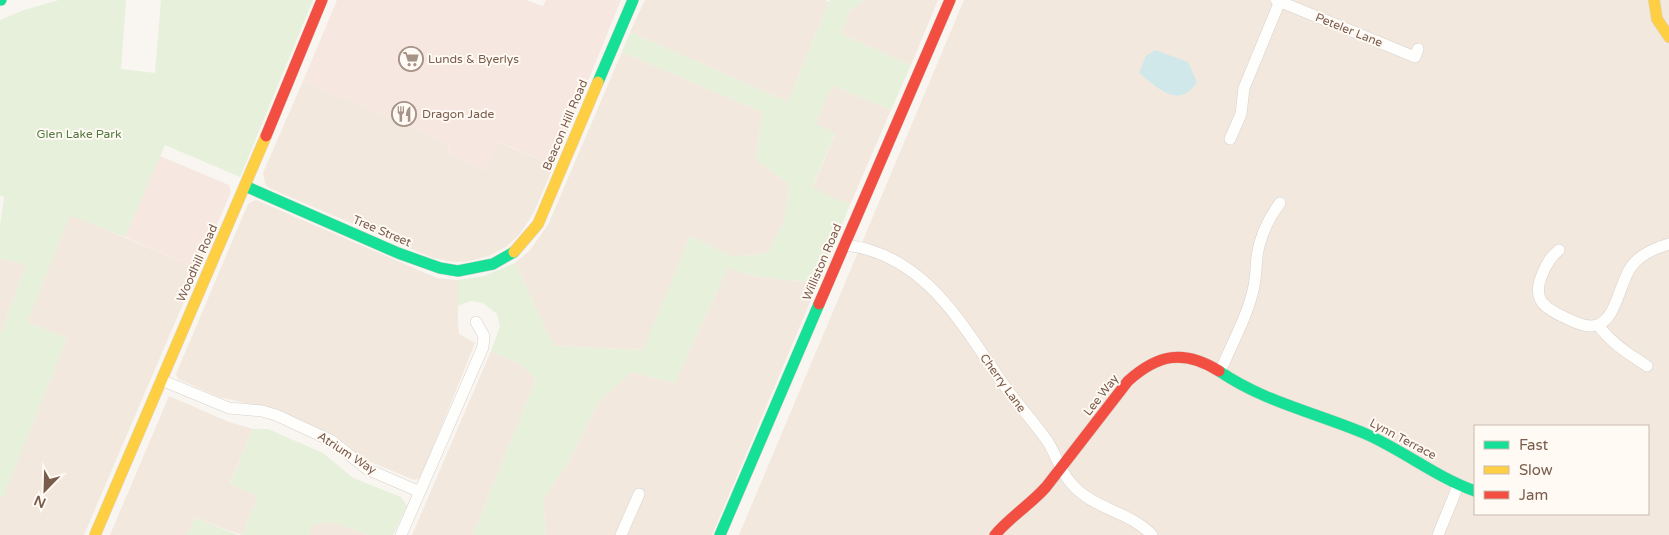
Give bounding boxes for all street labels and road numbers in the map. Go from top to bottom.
street label: Peteler Lane [1313,10,1385,50]
street label: Beacon Hill Road [540,78,590,172]
street label: Tree Street [351,212,414,250]
street label: Williston Road [800,221,844,303]
street label: Woodhill Road [174,222,220,304]
street label: Cherry Lane [977,351,1029,415]
street label: Lee Way [1081,371,1122,418]
street label: Lynn Terrace [1367,416,1439,463]
street label: Atrium Way [315,429,379,477]

